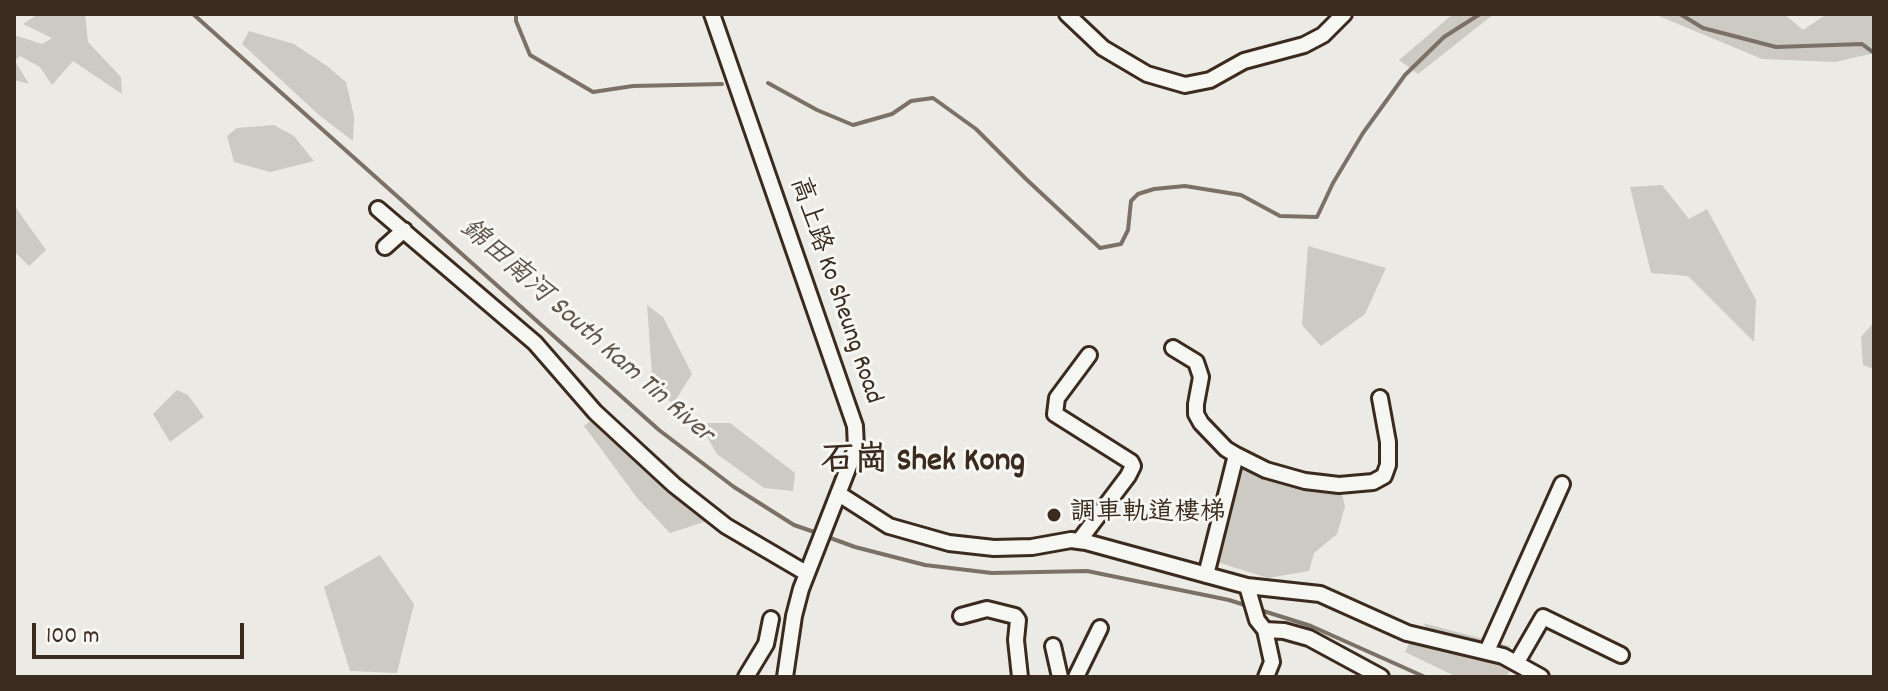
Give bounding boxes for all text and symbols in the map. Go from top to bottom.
street label: 高上路 Ko Sheung Road [781,174,887,408]
water label: 錦田南河 South Kam Tin River [451,214,719,452]
district label: 石崗 Shek Kong [821,444,1025,484]
place label: 調車軌道樓梯 [1070,499,1226,531]
marker: 調車軌道樓梯 [1045,506,1063,524]
scale bar [36,607,248,657]
text: 100 m [46,620,99,654]

